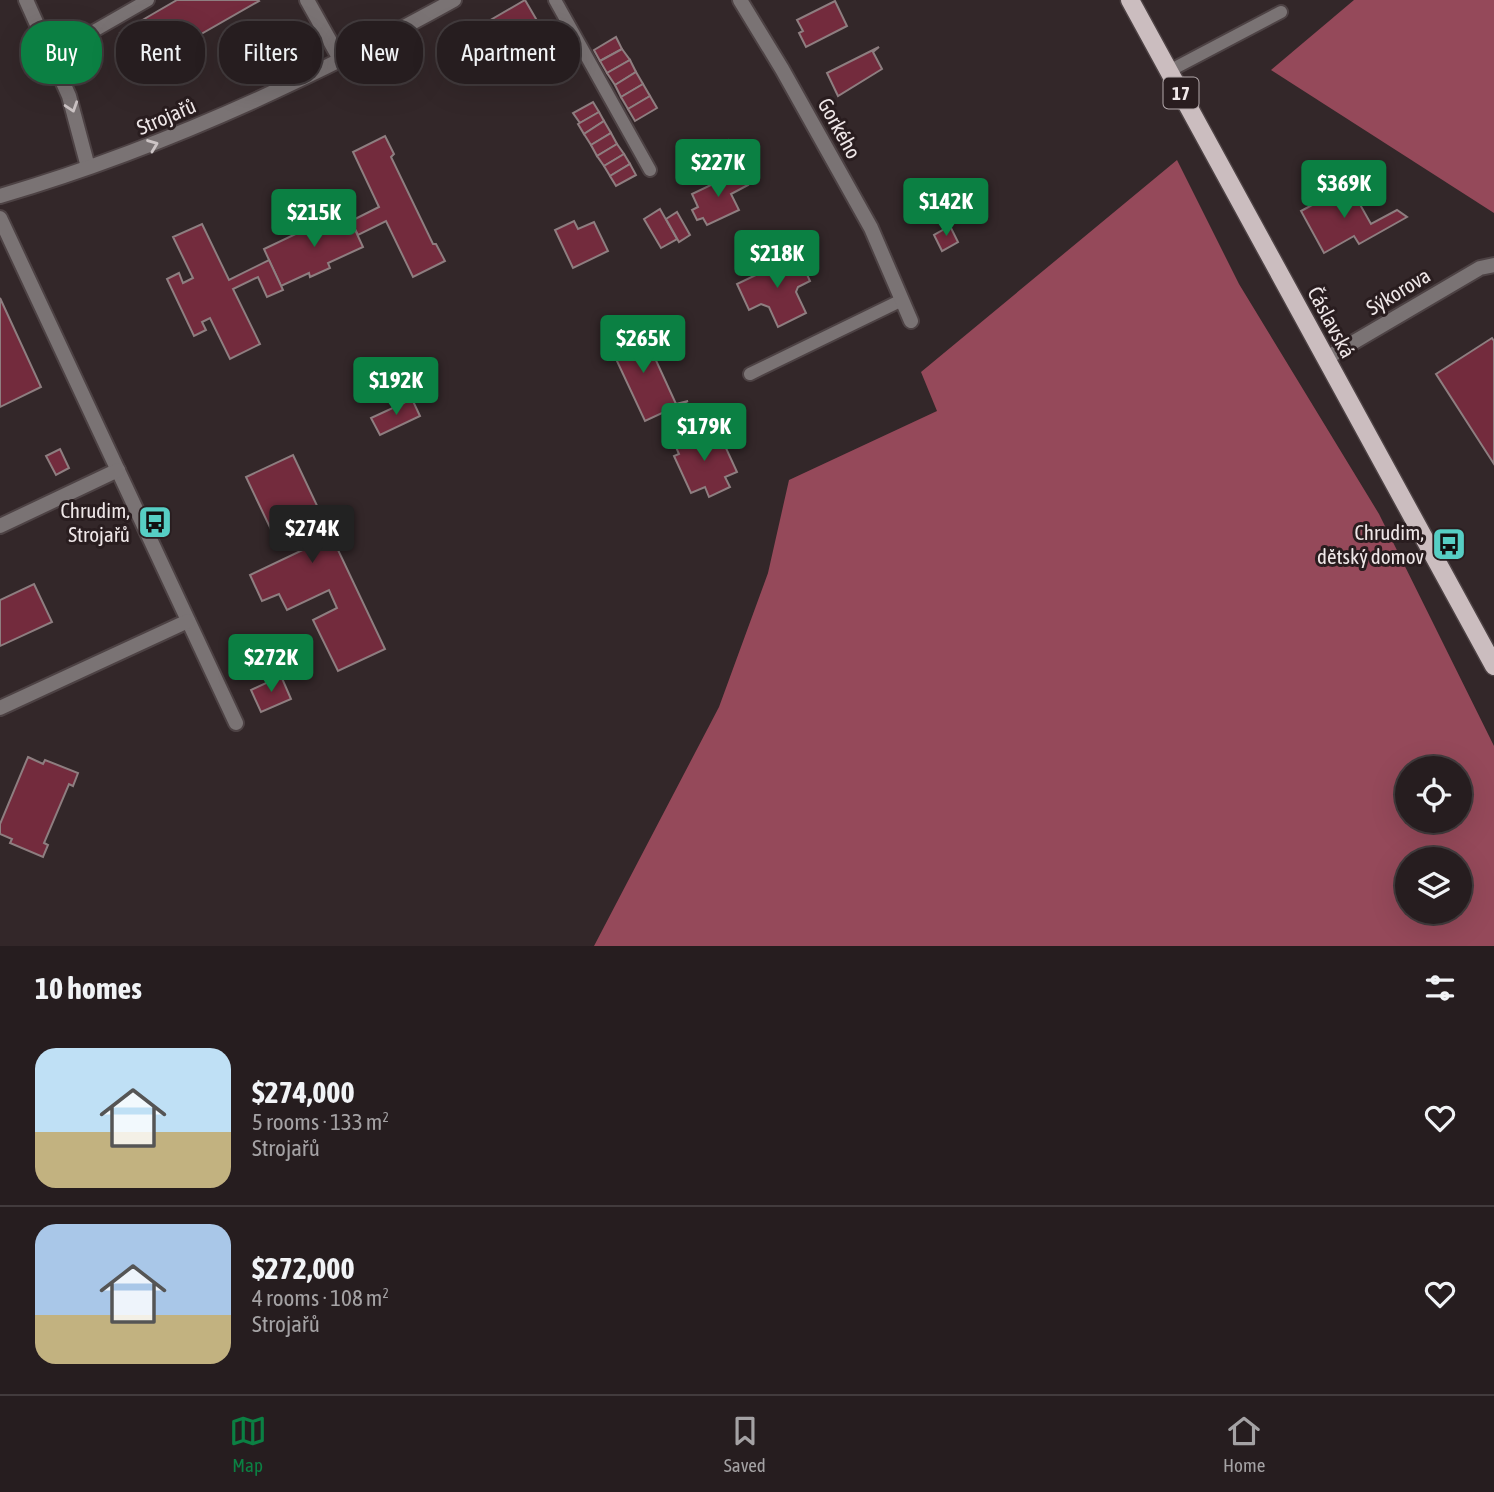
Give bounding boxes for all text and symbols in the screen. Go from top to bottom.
chip: Buy [21,21,102,84]
chip: Rent [116,21,205,84]
chip: Filters [219,21,322,84]
chip: New [336,21,423,84]
chip: Apartment [437,21,580,84]
road number: 17 [1164,78,1198,108]
street label: Strojařů [133,93,199,139]
street label: Gorkého [814,93,866,163]
one-way arrow [64,101,78,113]
one-way arrow [146,139,158,153]
pin: $227K [669,140,767,199]
text: $227K [691,149,745,175]
pin: $369K [1295,160,1393,220]
text: $369K [1317,170,1371,196]
pin: $142K [897,178,995,238]
text: $142K [919,188,973,214]
pin: $215K [265,190,363,249]
text: $215K [287,199,341,225]
pin: $218K [728,230,826,290]
text: $218K [750,240,804,266]
street label: Sýkorova [1362,263,1434,319]
street label: Čáslavská [1303,282,1361,362]
pin: $265K [594,316,692,375]
text: $265K [616,325,670,351]
pin: $192K [347,358,445,417]
text: $192K [369,367,423,393]
pin: $179K [655,404,753,463]
text: $179K [677,413,731,439]
place label: Chrudim, Strojařů [60,498,130,546]
bus stop icon: Chrudim, Strojařů [136,503,174,541]
pin: $274K [263,505,361,565]
text: $274K [285,515,339,541]
place label: Chrudim, dětský domov [1317,520,1424,568]
bus stop icon: Chrudim, dětský domov [1430,525,1468,563]
pin: $272K [222,634,320,694]
text: $272K [244,644,298,670]
map controls [1395,756,1472,924]
button: locate [1395,756,1472,833]
button: layers [1395,847,1472,924]
icon: filters [1421,969,1459,1007]
text: 10 homes [35,971,142,1005]
text: $274,000 [252,1075,355,1109]
icon: home [91,1076,175,1160]
icon: heart [1421,1099,1459,1137]
text: 5 rooms · 133 m² [252,1109,389,1135]
text: Strojařů [252,1135,320,1161]
text: $272,000 [252,1251,355,1285]
icon: home [91,1252,175,1336]
icon: heart [1421,1275,1459,1313]
text: 4 rooms · 108 m² [252,1285,389,1311]
text: Strojařů [252,1311,320,1337]
tab: Map [229,1412,267,1476]
tab: Saved [724,1412,766,1476]
tab: Home [1223,1412,1265,1476]

